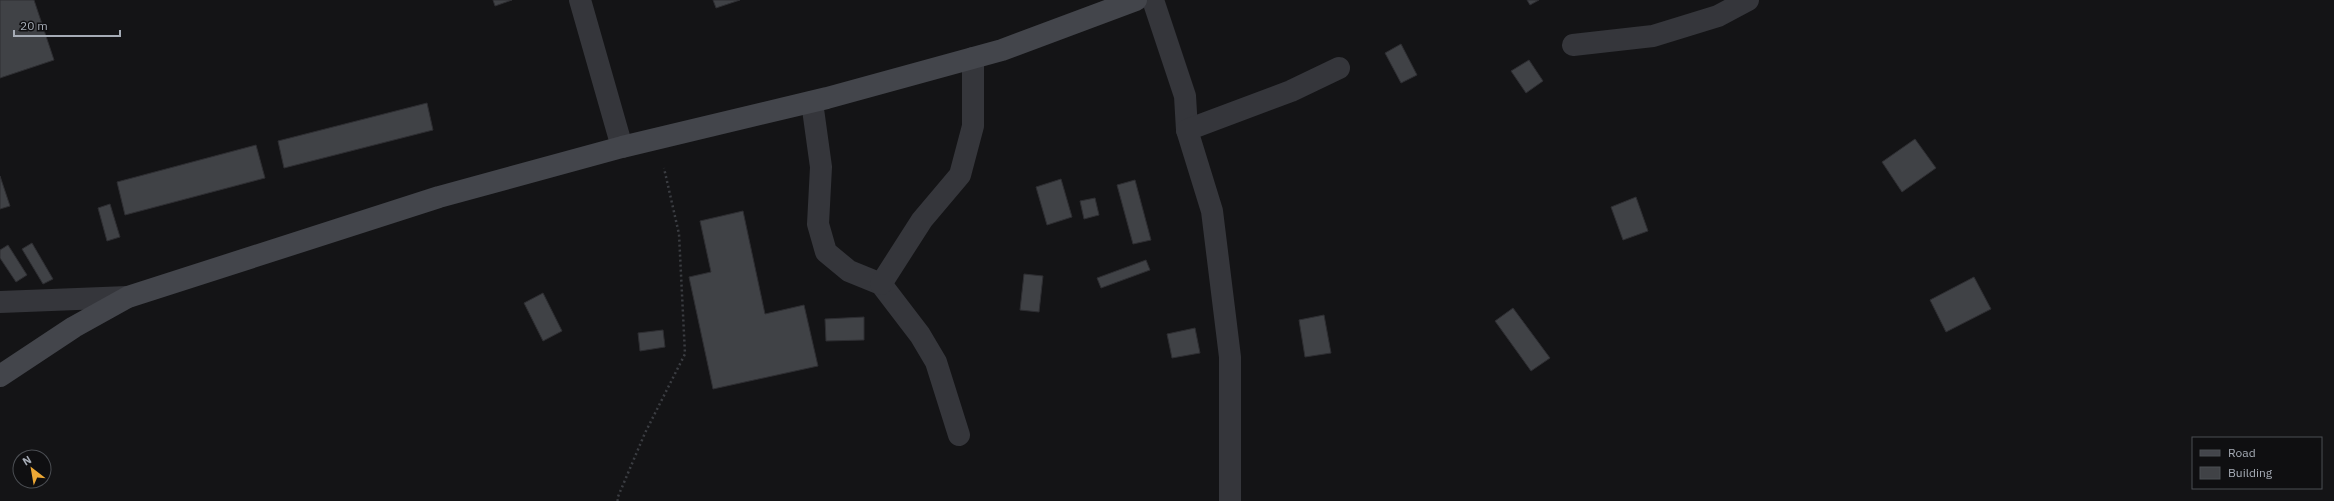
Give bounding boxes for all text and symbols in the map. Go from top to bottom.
scale bar [14,12,120,38]
text: 20 m [20,18,48,33]
legend [2192,437,2322,489]
text: Road [2228,445,2256,460]
north arrow [12,449,52,489]
text: N [20,452,34,468]
text: Building [2228,465,2273,480]

